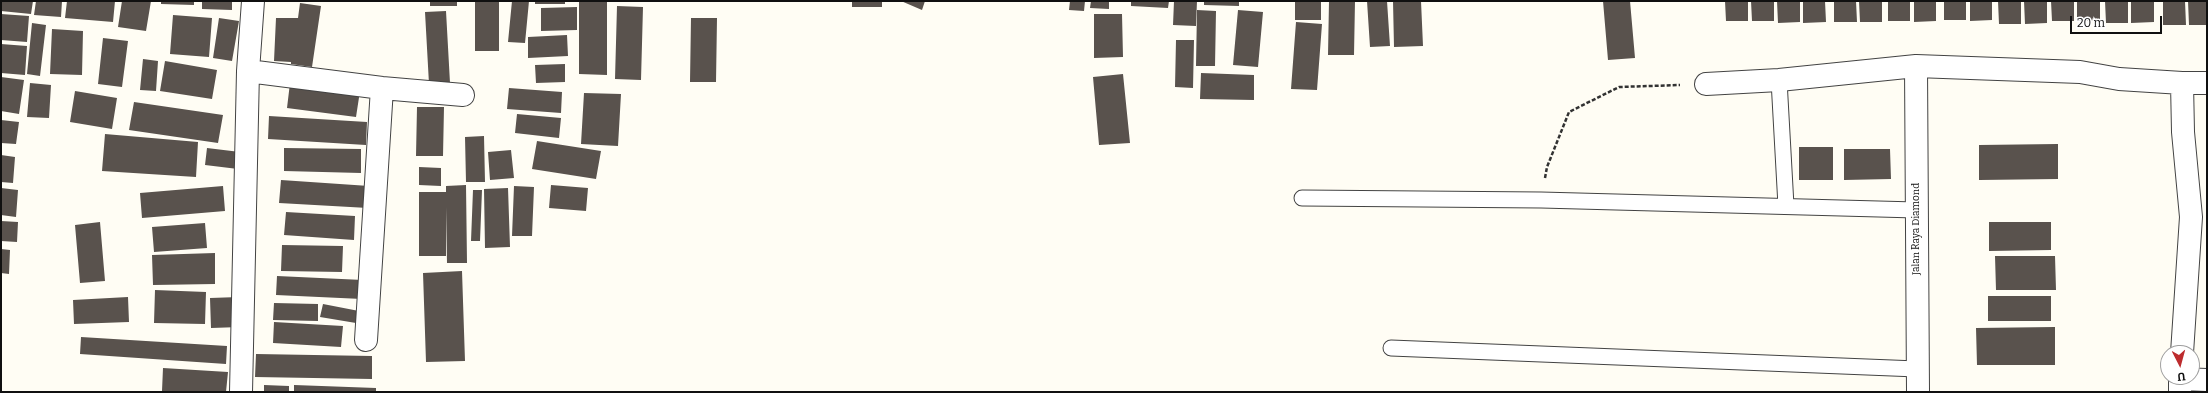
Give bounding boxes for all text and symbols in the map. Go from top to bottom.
scale bar [2072,8,2164,34]
text: 20 m [2077,16,2105,30]
street label: Jalan Raya Diamond [1910,183,1922,275]
north arrow [2160,345,2200,385]
text: U [2176,370,2186,383]

